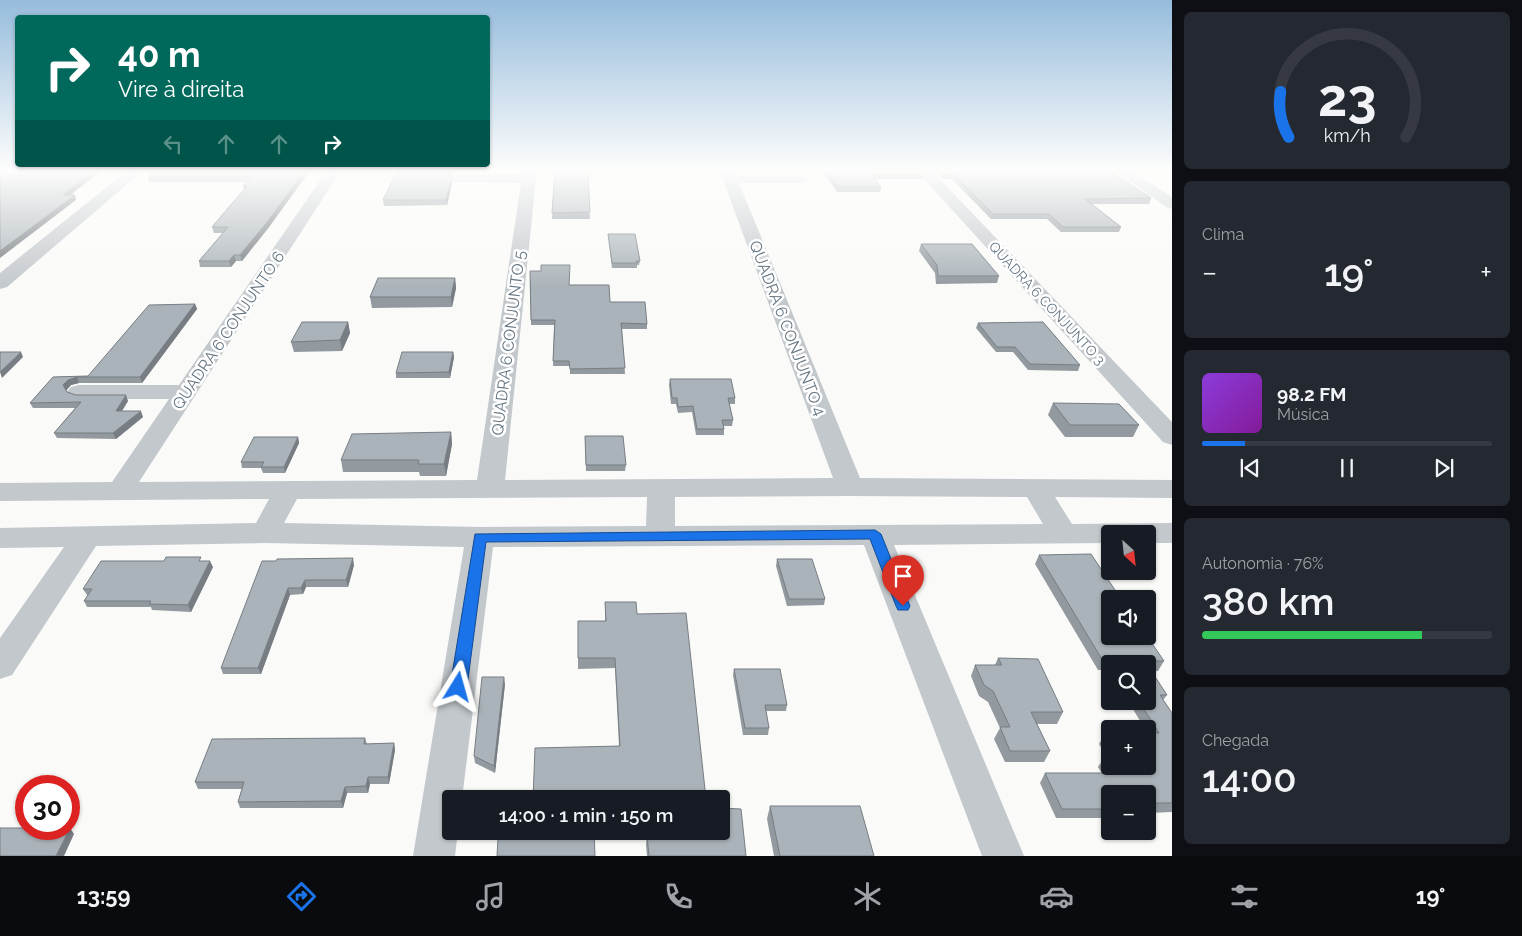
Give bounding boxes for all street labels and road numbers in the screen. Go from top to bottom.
street label: QUADRA 6 CONJUNTO 4 [745,238,830,419]
street label: QUADRA 6 CONJUNTO 3 [986,238,1108,368]
street label: QUADRA 6 CONJUNTO 6 [168,248,289,413]
street label: QUADRA 6 CONJUNTO 5 [488,249,529,436]

